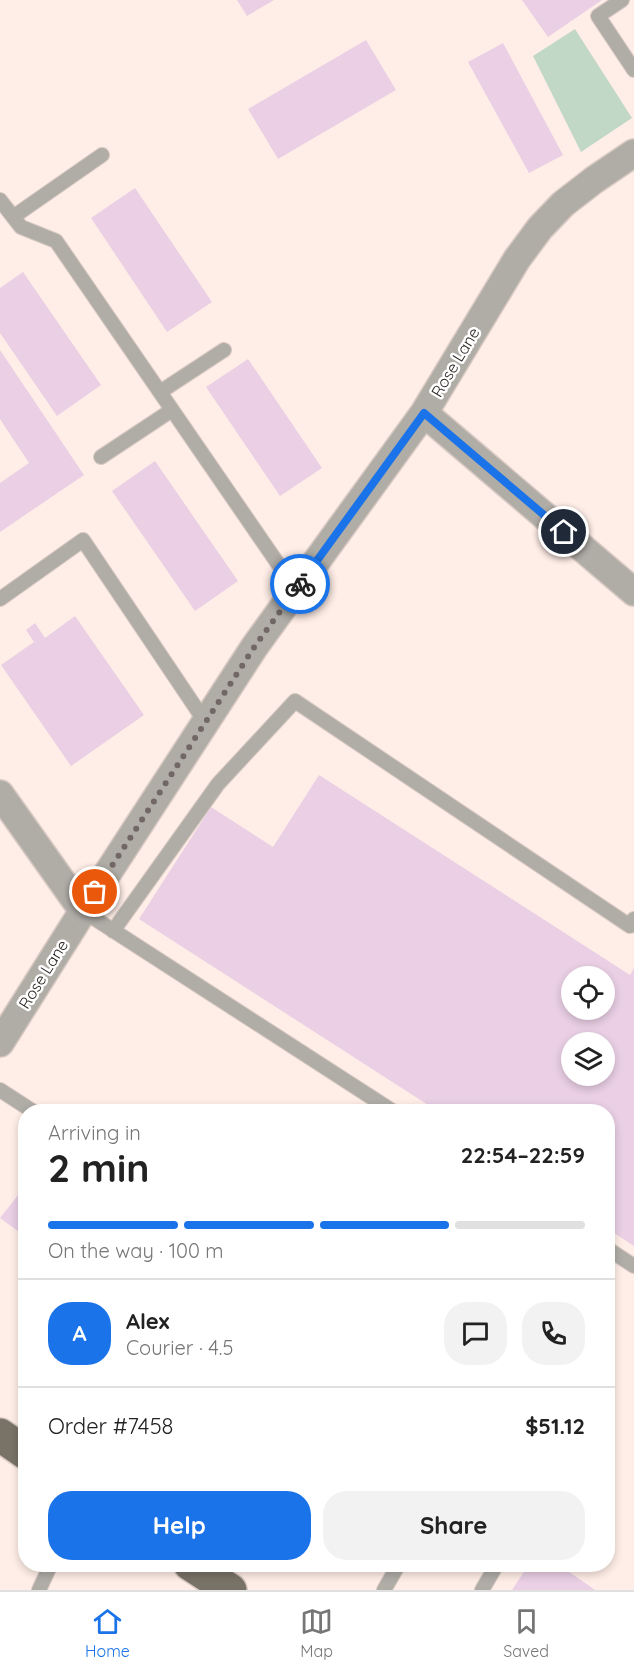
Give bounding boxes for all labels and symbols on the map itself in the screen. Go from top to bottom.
street label: Rose Lane [426,324,484,400]
pin [538,506,589,557]
courier [270,554,330,614]
pin [69,866,120,917]
street label: Rose Lane [14,936,72,1012]

